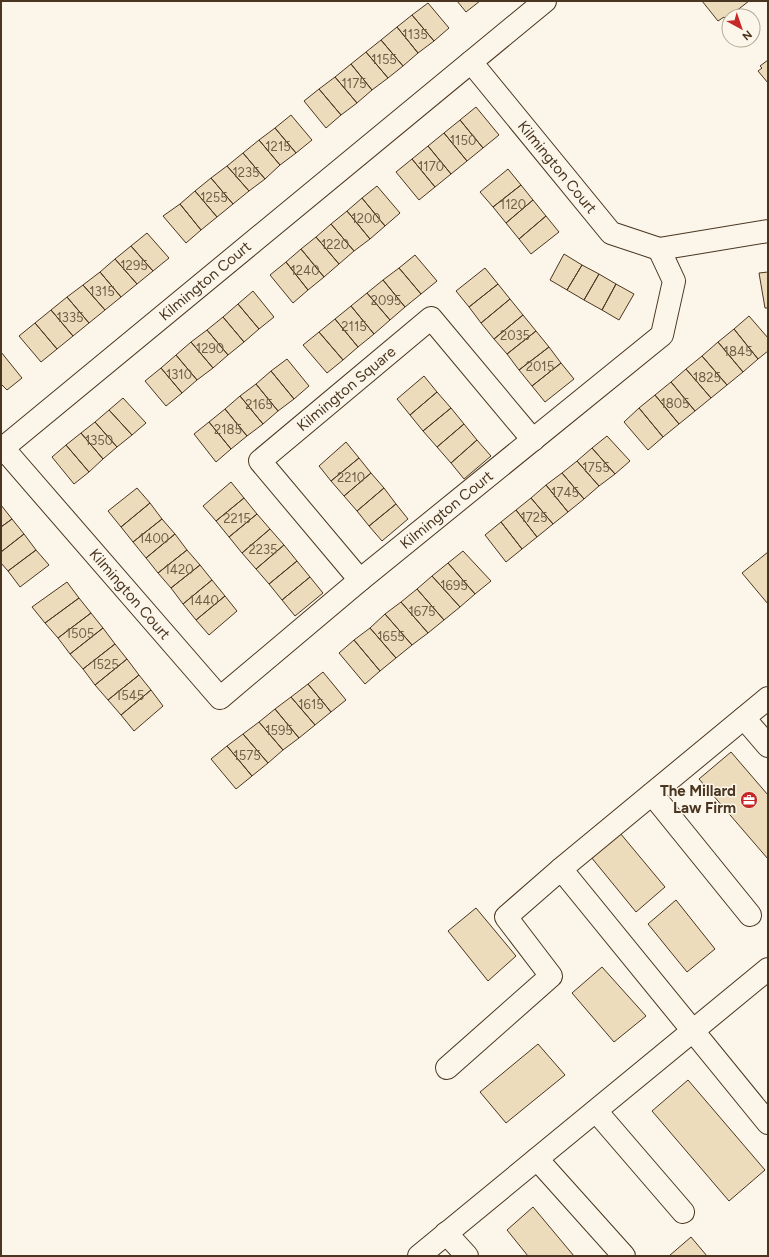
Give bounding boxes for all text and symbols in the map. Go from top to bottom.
north arrow [721,8,761,48]
house number: 1135 [402,27,428,42]
text: N [740,28,755,43]
house number: 1155 [371,52,397,67]
house number: 1175 [341,76,367,91]
street label: Kilmington Court [514,117,601,217]
house number: 1150 [450,133,476,148]
house number: 1215 [265,139,291,154]
house number: 1170 [418,159,444,174]
house number: 1235 [232,165,260,180]
house number: 1255 [200,190,228,205]
house number: 1120 [500,197,526,212]
house number: 1200 [351,211,381,226]
street label: Kilmington Court [155,237,255,325]
house number: 1220 [321,237,349,252]
house number: 1295 [120,258,148,273]
house number: 1240 [290,263,320,278]
house number: 1315 [89,284,115,299]
house number: 2095 [371,293,401,308]
house number: 1335 [57,310,84,325]
house number: 2115 [341,319,367,334]
house number: 2035 [500,328,530,343]
house number: 1290 [196,341,224,356]
street label: Kilmington Square [293,342,399,435]
house number: 1845 [724,344,752,359]
house number: 2015 [526,359,554,374]
house number: 1310 [166,367,192,382]
house number: 1825 [693,370,721,385]
house number: 1805 [660,396,690,411]
house number: 2165 [245,397,273,412]
house number: 2185 [214,422,242,437]
house number: 1350 [85,433,113,448]
house number: 1755 [582,460,610,475]
street label: Kilmington Court [396,467,497,553]
house number: 2210 [337,470,365,485]
house number: 1745 [551,485,579,500]
house number: 1725 [520,510,548,525]
house number: 2215 [223,511,251,526]
house number: 1400 [139,531,169,546]
house number: 2235 [248,542,278,557]
street label: Kilmington Court [85,545,174,643]
house number: 1420 [164,562,194,577]
house number: 1695 [440,578,468,593]
house number: 1440 [189,593,219,608]
house number: 1675 [408,604,436,619]
house number: 1505 [66,626,94,641]
house number: 1655 [377,629,405,644]
house number: 1525 [91,657,119,672]
house number: 1545 [116,688,144,703]
house number: 1615 [298,697,324,712]
house number: 1595 [265,723,293,738]
house number: 1575 [233,748,261,763]
place label: The Millard Law Firm [660,782,736,817]
office icon: The Millard Law Firm [739,790,759,810]

